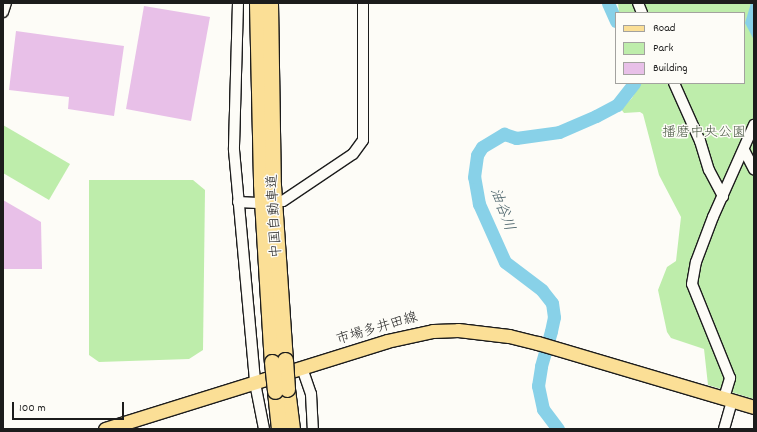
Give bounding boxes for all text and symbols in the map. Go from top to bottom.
legend [615,12,745,84]
text: Road [653,20,675,37]
text: Park [653,40,673,57]
text: Building [653,60,688,77]
park label: 播磨中央公園 [662,125,746,141]
street label: 中国自動車道 [264,174,286,258]
water label: 油谷川 [485,186,517,234]
street label: 市場多井田線 [334,309,420,349]
scale bar [14,394,126,420]
text: 100 m [19,400,46,417]

